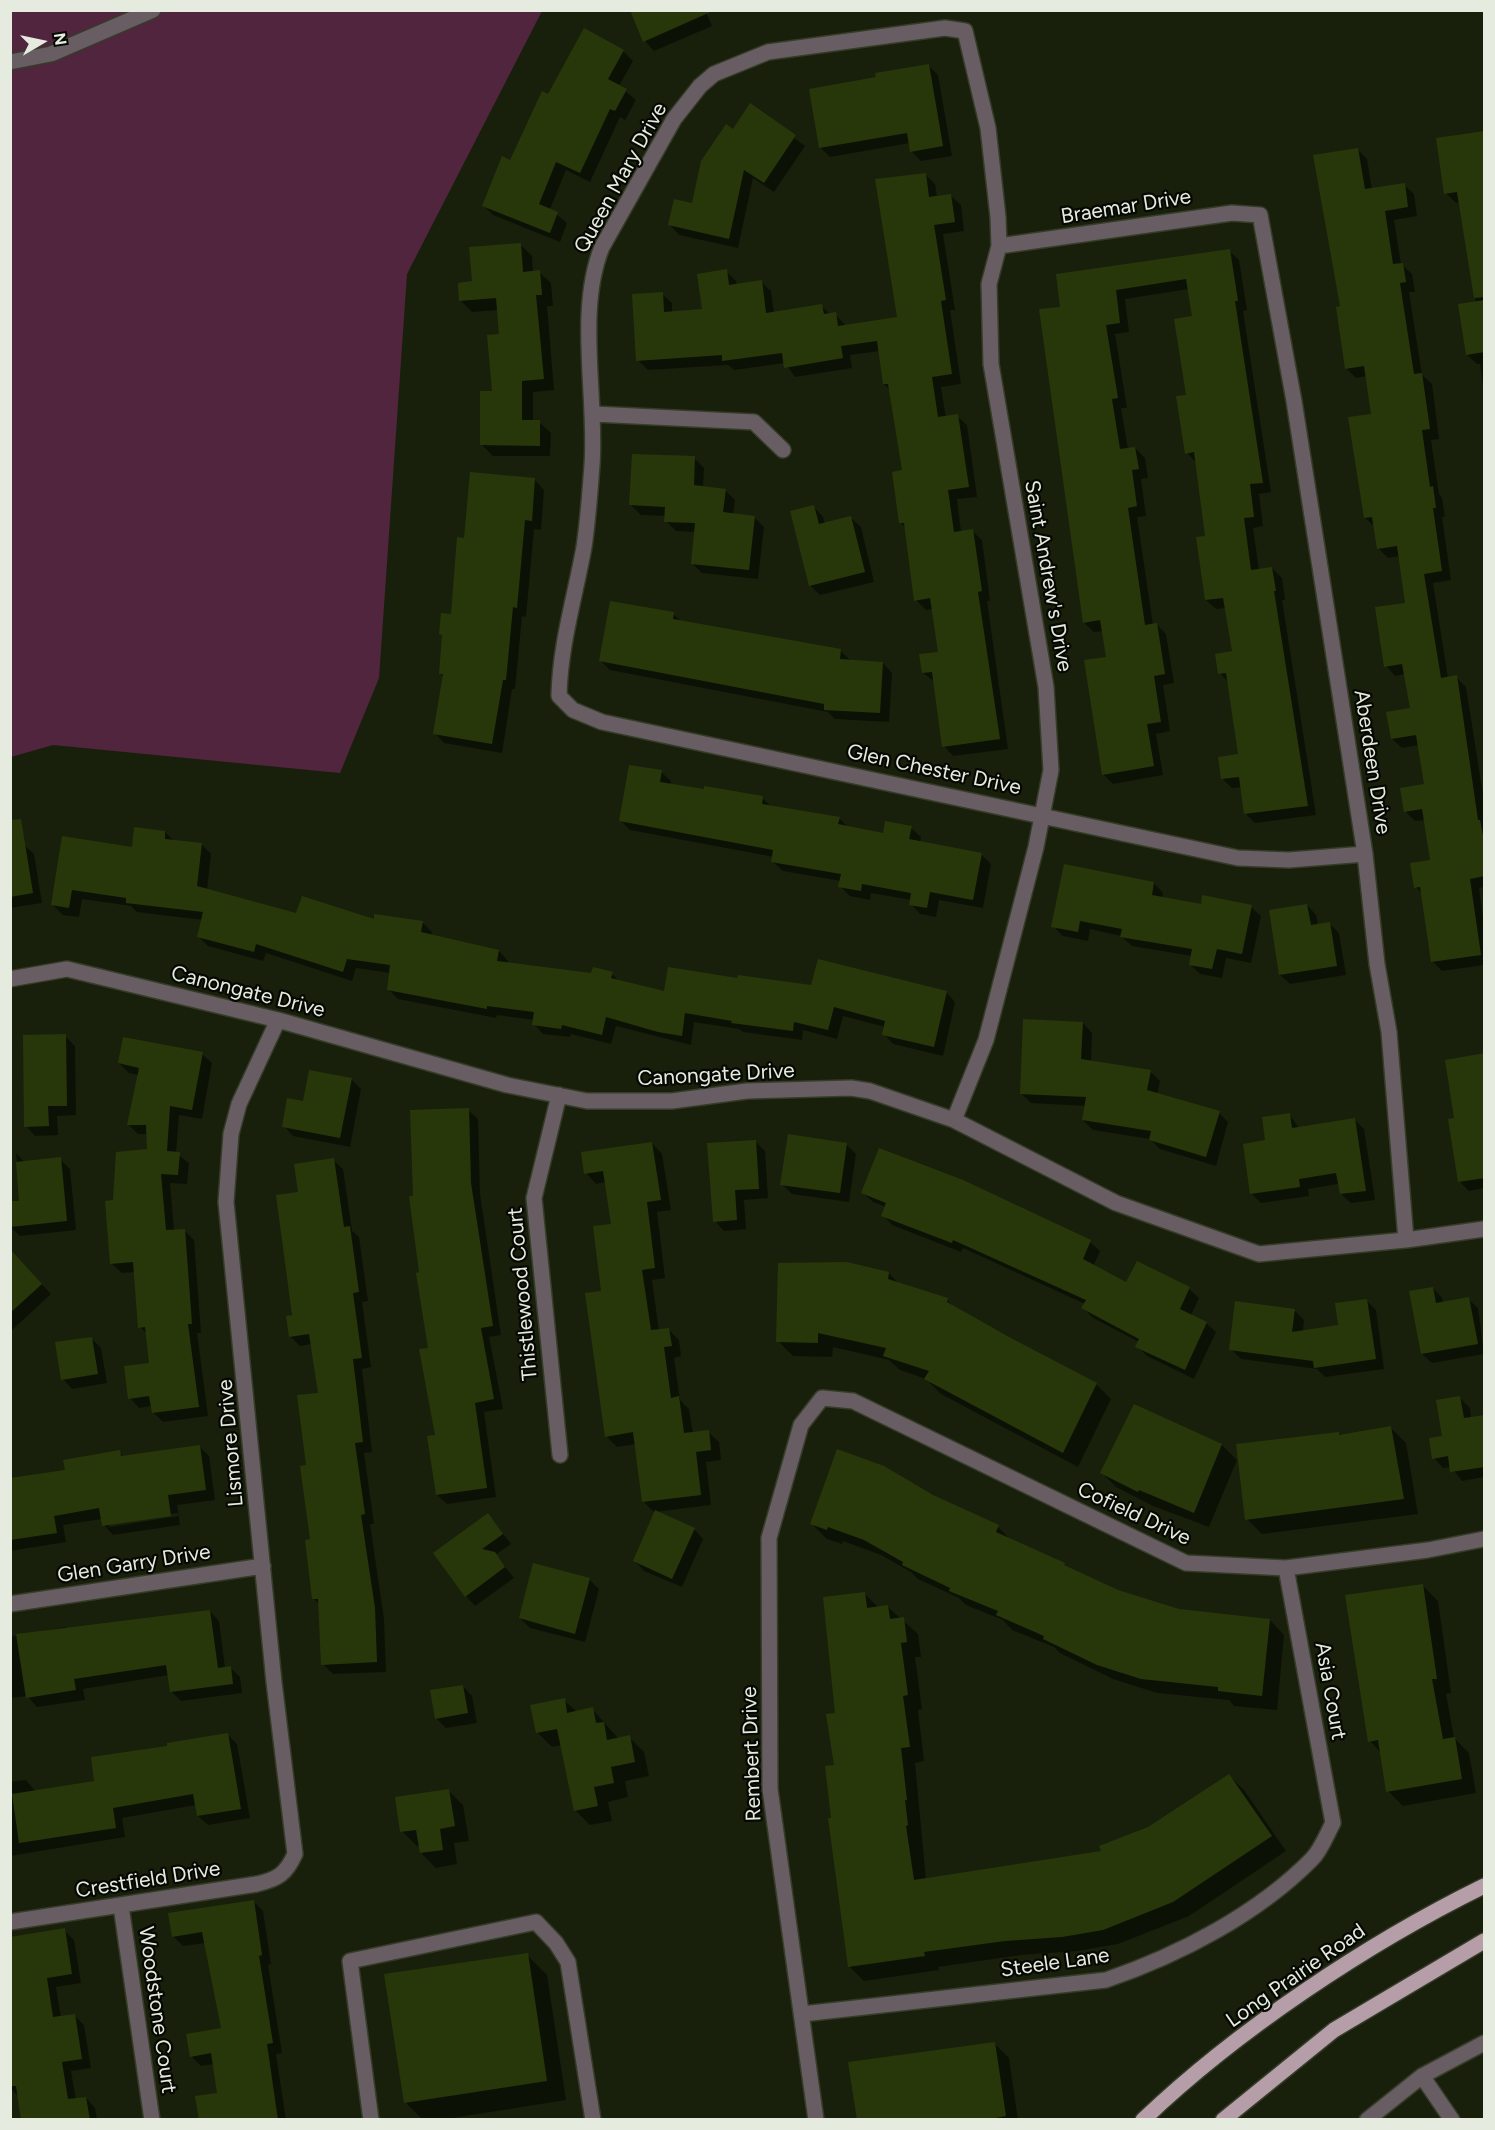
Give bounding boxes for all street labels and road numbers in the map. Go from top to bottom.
street label: Queen Mary Drive [569,98,673,258]
street label: Braemar Drive [1059,184,1193,230]
street label: Saint Andrew's Drive [1019,478,1077,674]
street label: Aberdeen Drive [1348,688,1396,836]
street label: Glen Chester Drive [845,739,1023,801]
street label: Canongate Drive [168,961,328,1023]
street label: Canongate Drive [637,1058,795,1092]
street label: Thistlewood Court [503,1206,543,1382]
street label: Lismore Drive [213,1378,249,1508]
street label: Cofield Drive [1073,1477,1195,1551]
street label: Glen Garry Drive [56,1539,212,1589]
street label: Asia Court [1309,1640,1351,1742]
street label: Rembert Drive [737,1686,767,1822]
street label: Crestfield Drive [74,1856,222,1904]
street label: Long Prairie Road [1222,1919,1370,2033]
street label: Woodstone Court [133,1925,181,2095]
street label: Steele Lane [999,1943,1111,1983]

